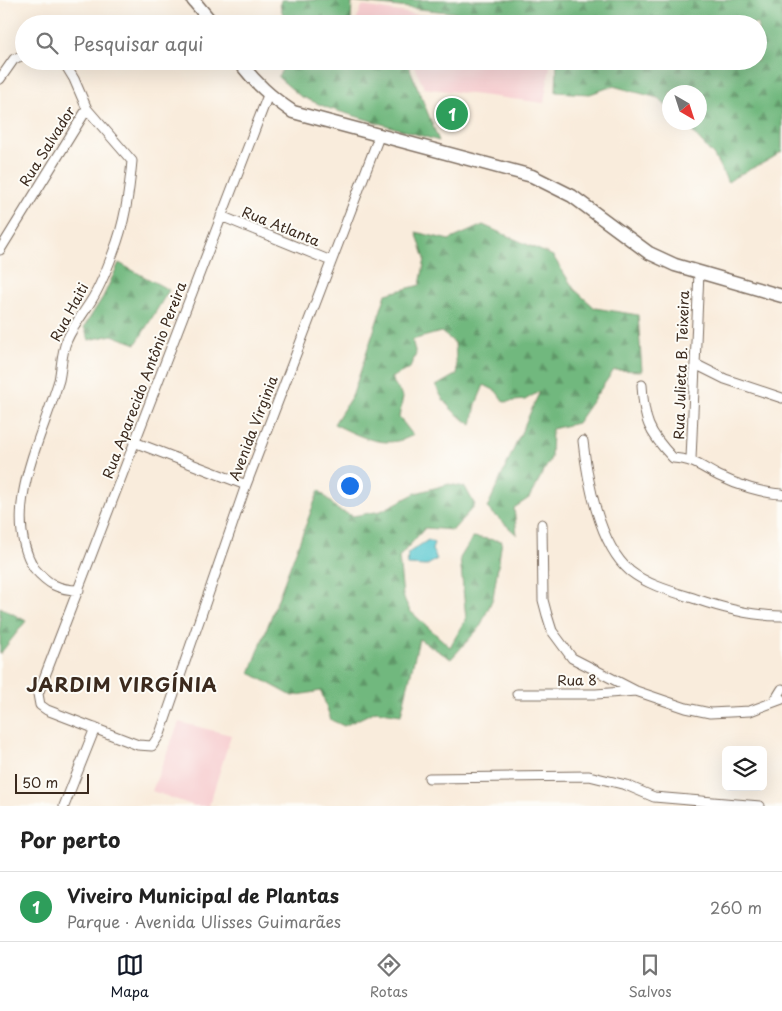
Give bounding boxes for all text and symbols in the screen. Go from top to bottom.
search box [15,15,767,70]
icon: search [33,29,61,57]
text: Pesquisar aqui [73,29,203,57]
north arrow [662,85,707,130]
pin: 1 [436,95,468,133]
street label: Rua Salvador [14,101,80,190]
street label: Rua Atlanta [239,201,324,252]
street label: Rua Aparecido Antônio Pereira [97,278,191,481]
street label: Rua Haiti [45,279,93,345]
street label: Rua Julieta B. Teixeira [668,290,694,440]
street label: Avenida Virginia [223,372,283,483]
your location [337,473,363,499]
street label: Rua 8 [557,669,597,691]
district label: JARDIM VIRGÍNIA [26,670,218,698]
map controls [722,746,767,791]
button: layers [722,746,767,791]
scale bar [15,771,89,794]
text: 50 m [22,772,58,793]
text: Por perto [20,823,120,855]
text: Viveiro Municipal de Plantas [67,881,339,909]
text: 1 [32,895,40,919]
text: 260 m [710,895,762,919]
text: Parque · Avenida Ulisses Guimarães [67,909,341,933]
tab: Mapa [110,951,149,1002]
tab: Rotas [370,951,408,1002]
tab: Salvos [628,951,672,1002]

